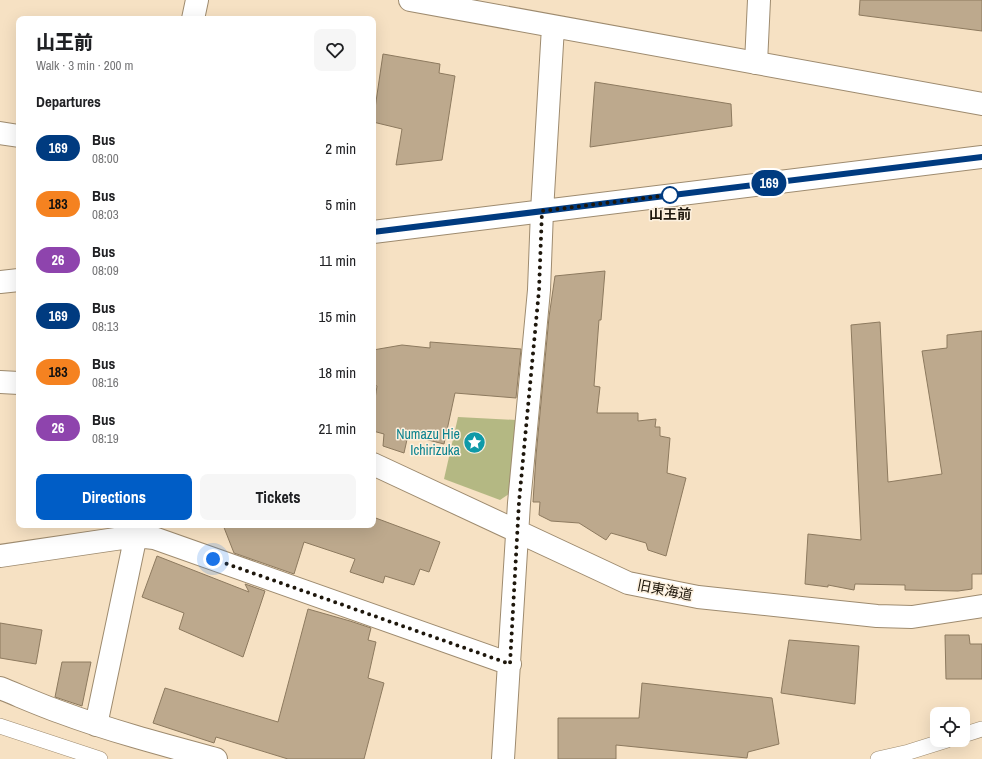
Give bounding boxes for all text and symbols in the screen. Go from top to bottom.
text: 山王前 [36,29,93,55]
button: heart [314,29,356,71]
text: Walk · 3 min · 200 m [36,57,133,74]
text: Departures [36,91,101,112]
text: Bus [92,129,115,150]
text: 2 min [325,138,356,159]
text: 169 [48,139,68,157]
text: 08:00 [92,150,119,167]
line badge: 169 [746,170,792,196]
text: 169 [759,174,779,192]
text: Bus [92,185,115,206]
marker: 山王前 [661,186,679,204]
text: 5 min [325,194,356,215]
text: 183 [48,195,68,213]
place label: 山王前 [649,205,691,223]
text: 08:03 [92,206,119,223]
text: Bus [92,241,115,262]
text: 11 min [319,250,356,271]
text: 26 [52,251,64,269]
text: 08:09 [92,262,119,279]
text: Bus [92,297,115,318]
text: 15 min [318,306,356,327]
text: 169 [48,307,68,325]
text: 08:13 [92,318,119,335]
text: Bus [92,353,115,374]
text: 18 min [318,362,356,383]
text: 183 [48,363,68,381]
text: 08:16 [92,374,119,391]
text: Bus [92,409,115,430]
text: 21 min [318,418,356,439]
text: 26 [52,419,64,437]
place label: Numazu Hie Ichirizuka [396,425,461,459]
place icon: Numazu Hie Ichirizuka [462,429,488,455]
text: 08:19 [92,430,119,447]
button: Directions [36,474,192,520]
button: Tickets [200,474,356,520]
your location [203,549,223,569]
street label: 旧東海道 [636,576,694,604]
map controls [930,707,970,747]
button: locate [930,707,970,747]

